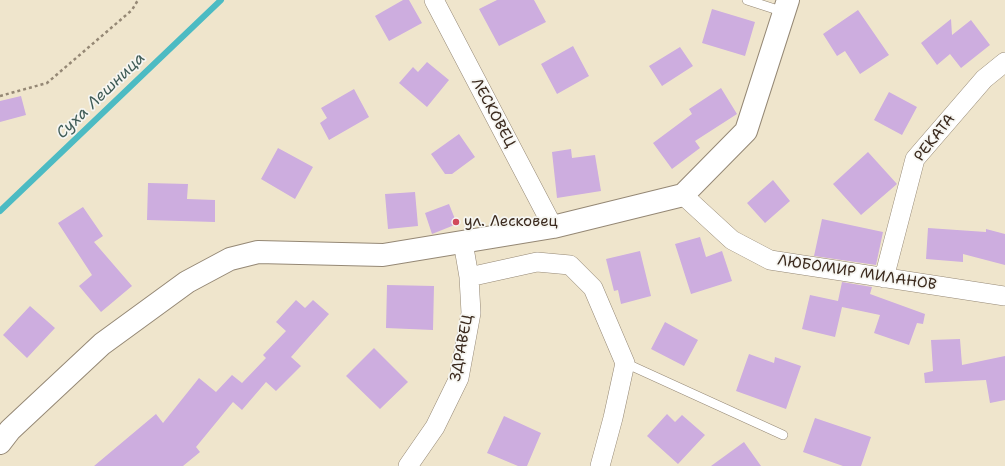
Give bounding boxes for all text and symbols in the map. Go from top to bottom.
water label: Суха Лешница [53,49,149,143]
street label: ЛЕСКОВЕЦ [467,75,519,151]
street label: РЕКАТА [911,111,959,165]
place label: ул. Лесковец [464,213,558,231]
marker: ул. Лесковец [451,217,461,227]
street label: ЛЮБОМИР МИЛАНОВ [776,252,938,294]
street label: ЗДРАВЕЦ [447,313,477,383]

